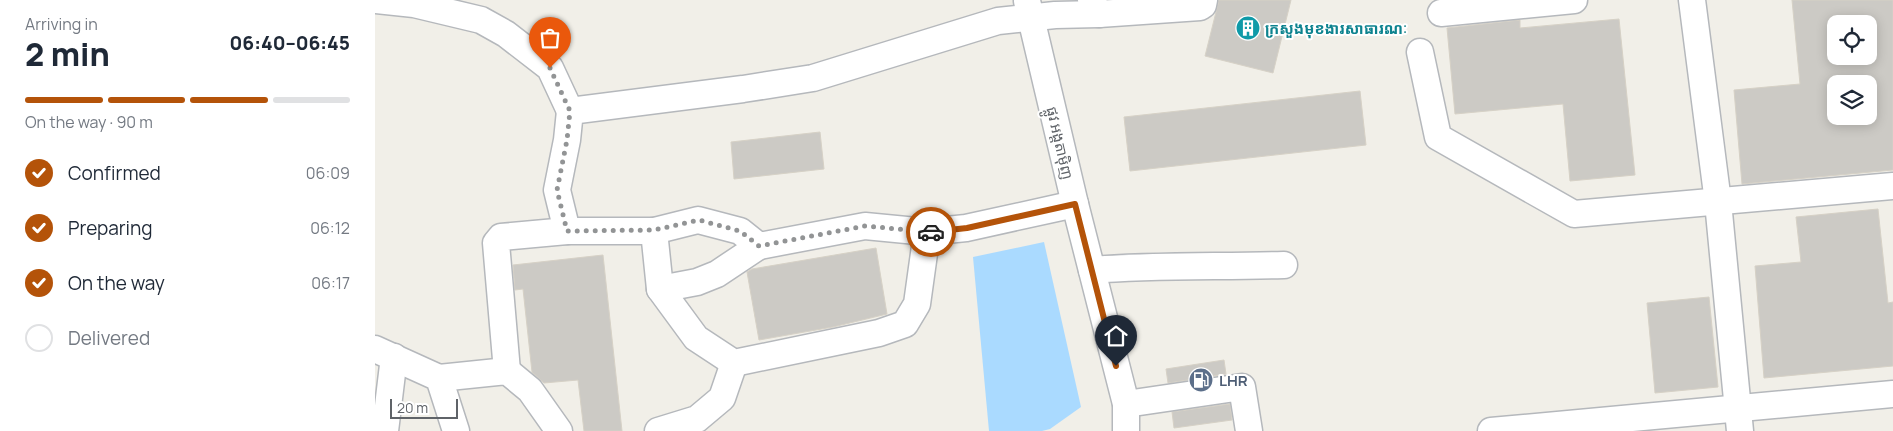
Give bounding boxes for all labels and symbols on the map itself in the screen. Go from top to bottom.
building icon: ក្រសួងមុខងារសាធារណៈ [1235,15,1261,41]
pin [529,17,571,68]
place label: ក្រសួងមុខងារសាធារណៈ [1265,18,1407,39]
street label: ផ្លូវ អង្តតាម៉ិញ [1038,105,1079,182]
courier [906,207,956,257]
pin [1095,315,1137,366]
fuel station icon: LHR [1188,367,1214,393]
place label: LHR [1219,370,1248,391]
scale bar [390,396,457,419]

